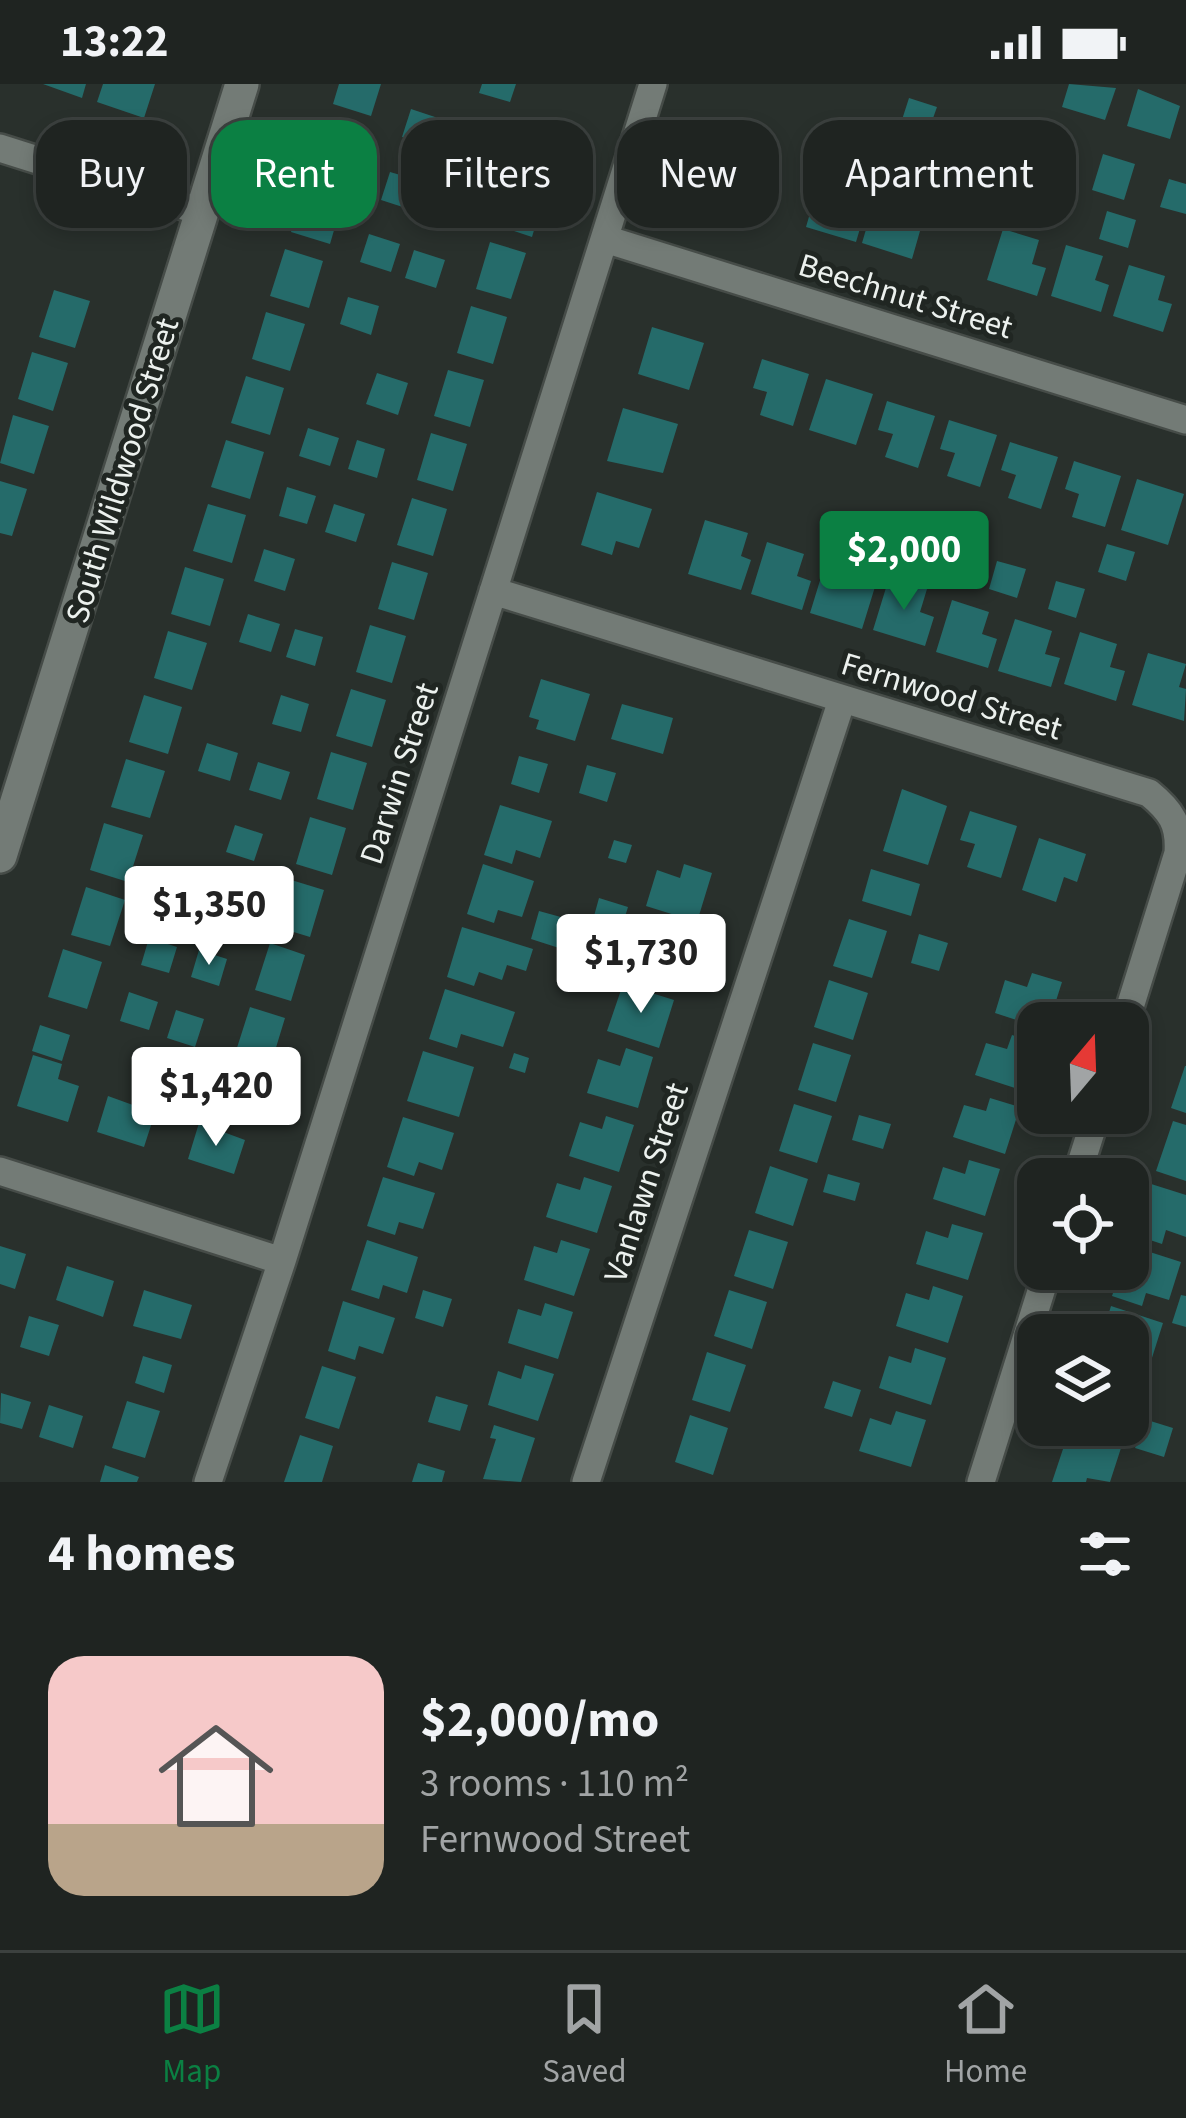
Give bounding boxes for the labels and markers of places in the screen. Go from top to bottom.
pin: $2,000 [806,511,1002,613]
pin: $1,350 [111,866,307,968]
pin: $1,730 [543,914,739,1016]
pin: $1,420 [118,1047,314,1149]

